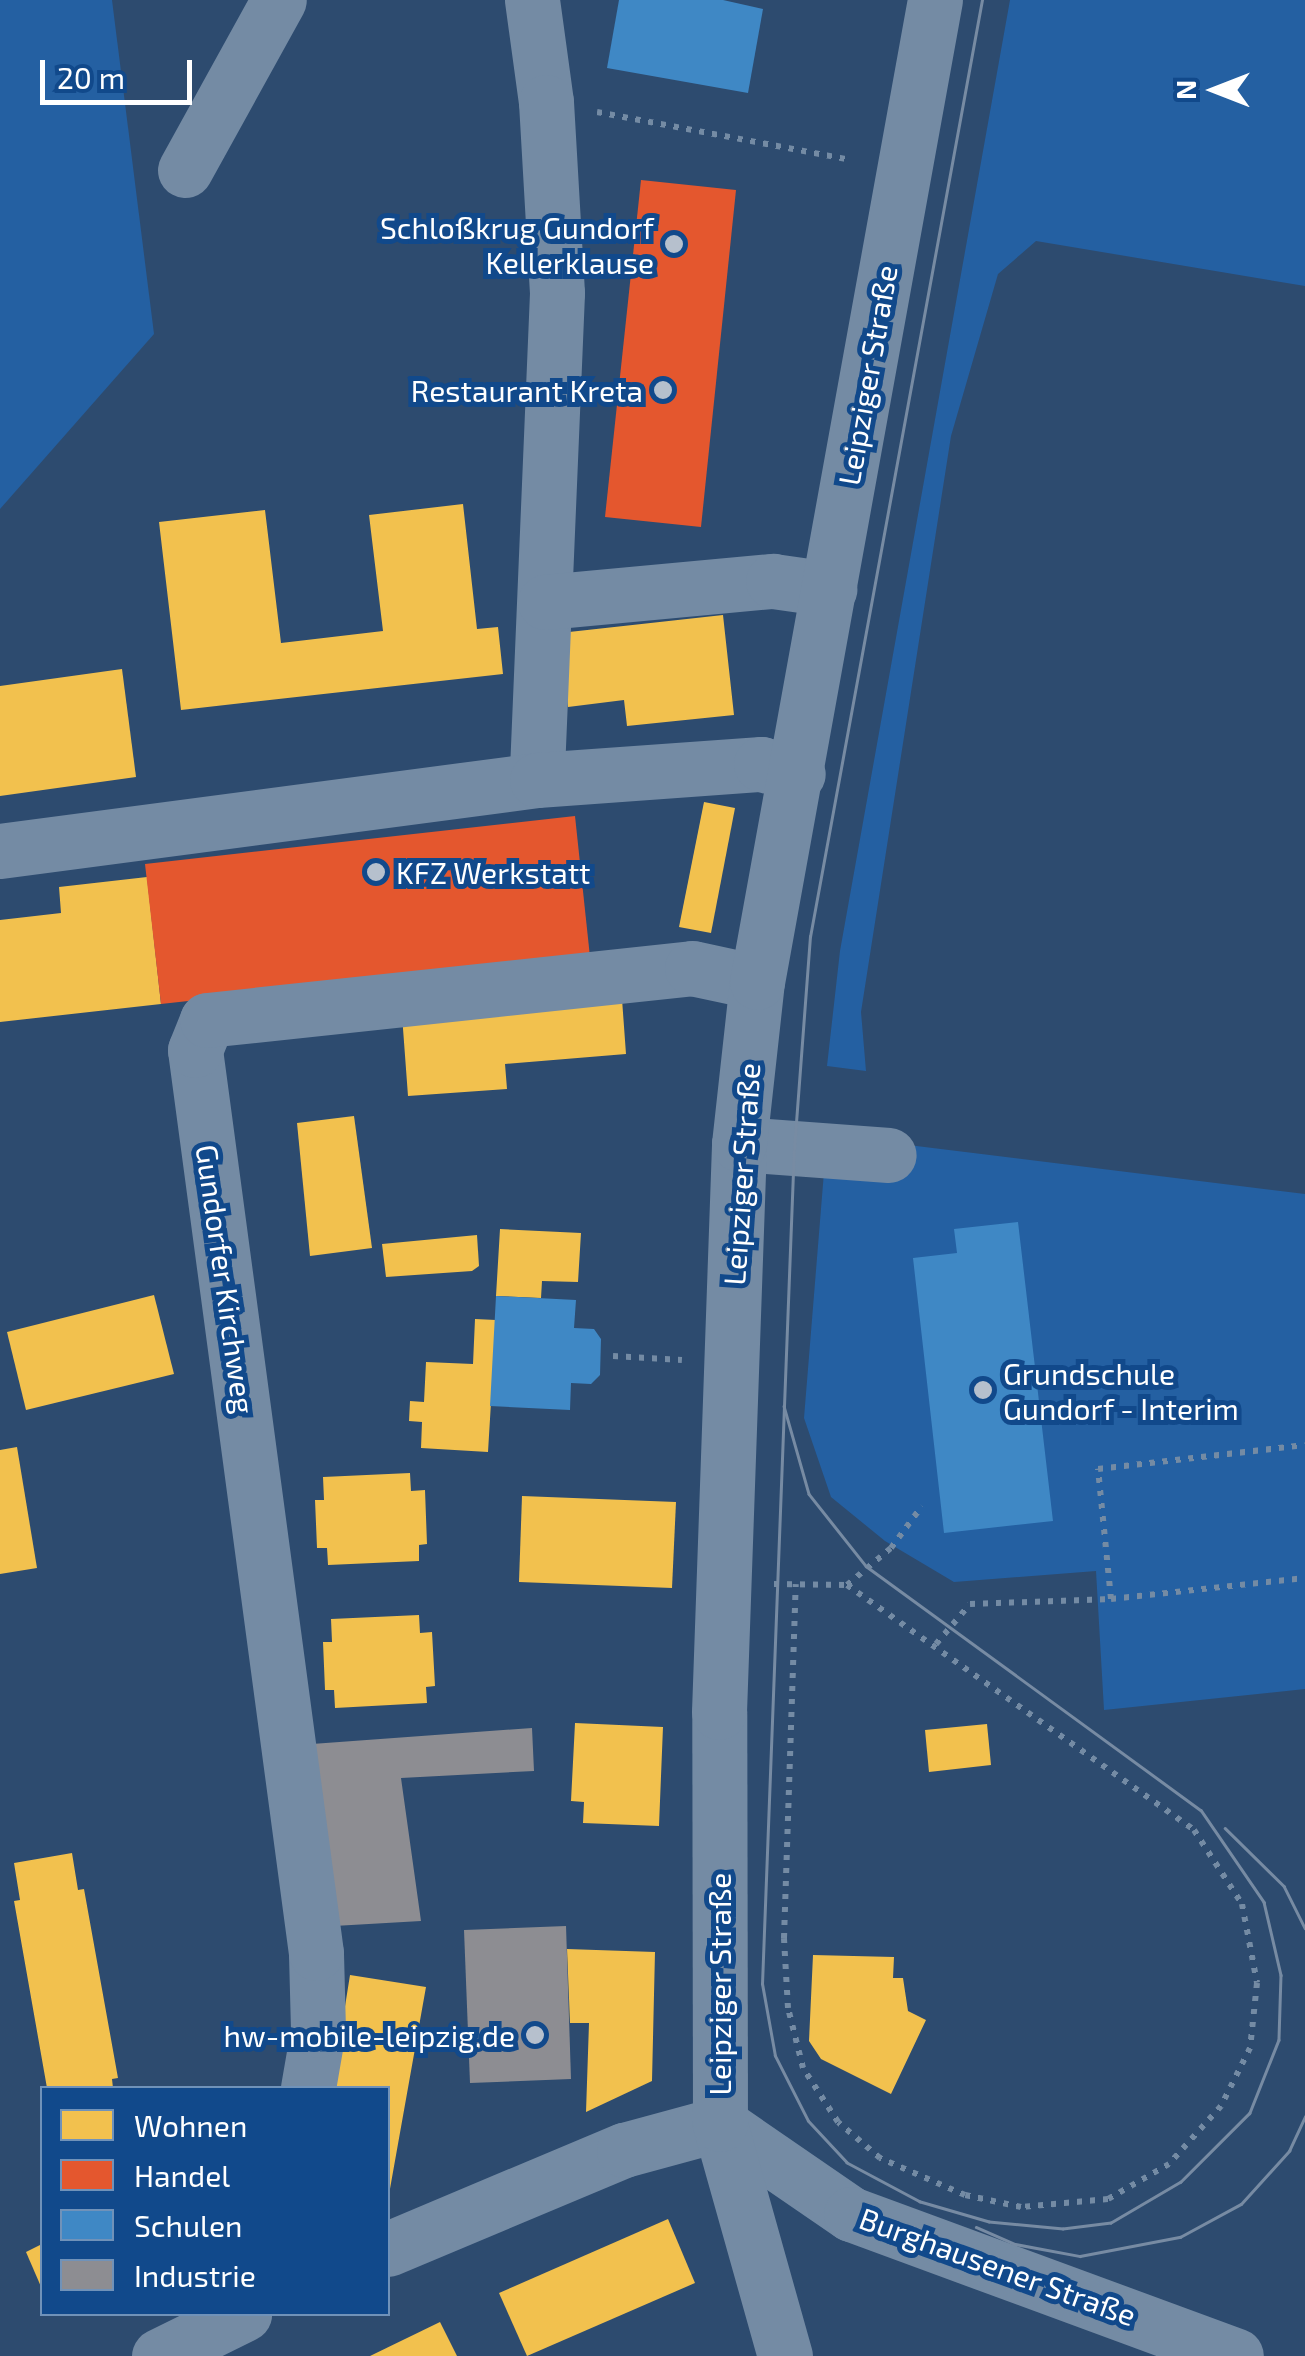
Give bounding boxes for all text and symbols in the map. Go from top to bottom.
scale bar [45,40,198,102]
north arrow [1165,40,1265,140]
text: 20 m [57,59,125,95]
text: N [1168,80,1202,100]
place label: Schloßkrug Gundorf Kellerklause [380,209,654,280]
marker: Schloßkrug Gundorf Kellerklause [663,233,685,255]
street label: Leipziger Straße [830,262,904,488]
place label: Restaurant Kreta [411,372,643,408]
marker: Restaurant Kreta [652,379,674,401]
place label: KFZ Werkstatt [396,854,591,890]
marker: KFZ Werkstatt [365,861,387,883]
street label: Leipziger Straße [715,1061,767,1287]
street label: Gundorfer Kirchweg [189,1142,263,1416]
place label: Grundschule Gundorf - Interim [1003,1355,1239,1426]
marker: Grundschule Gundorf - Interim [972,1379,994,1401]
street label: Leipziger Straße [701,1872,737,2096]
place label: hw-mobile-leipzig.de [224,2017,515,2053]
marker: hw-mobile-leipzig.de [524,2024,546,2046]
legend [40,2086,390,2316]
text: Wohnen [134,2107,247,2143]
text: Handel [134,2157,230,2193]
street label: Burghausener Straße [855,2199,1141,2333]
text: Schulen [134,2207,242,2243]
text: Industrie [134,2257,256,2293]

